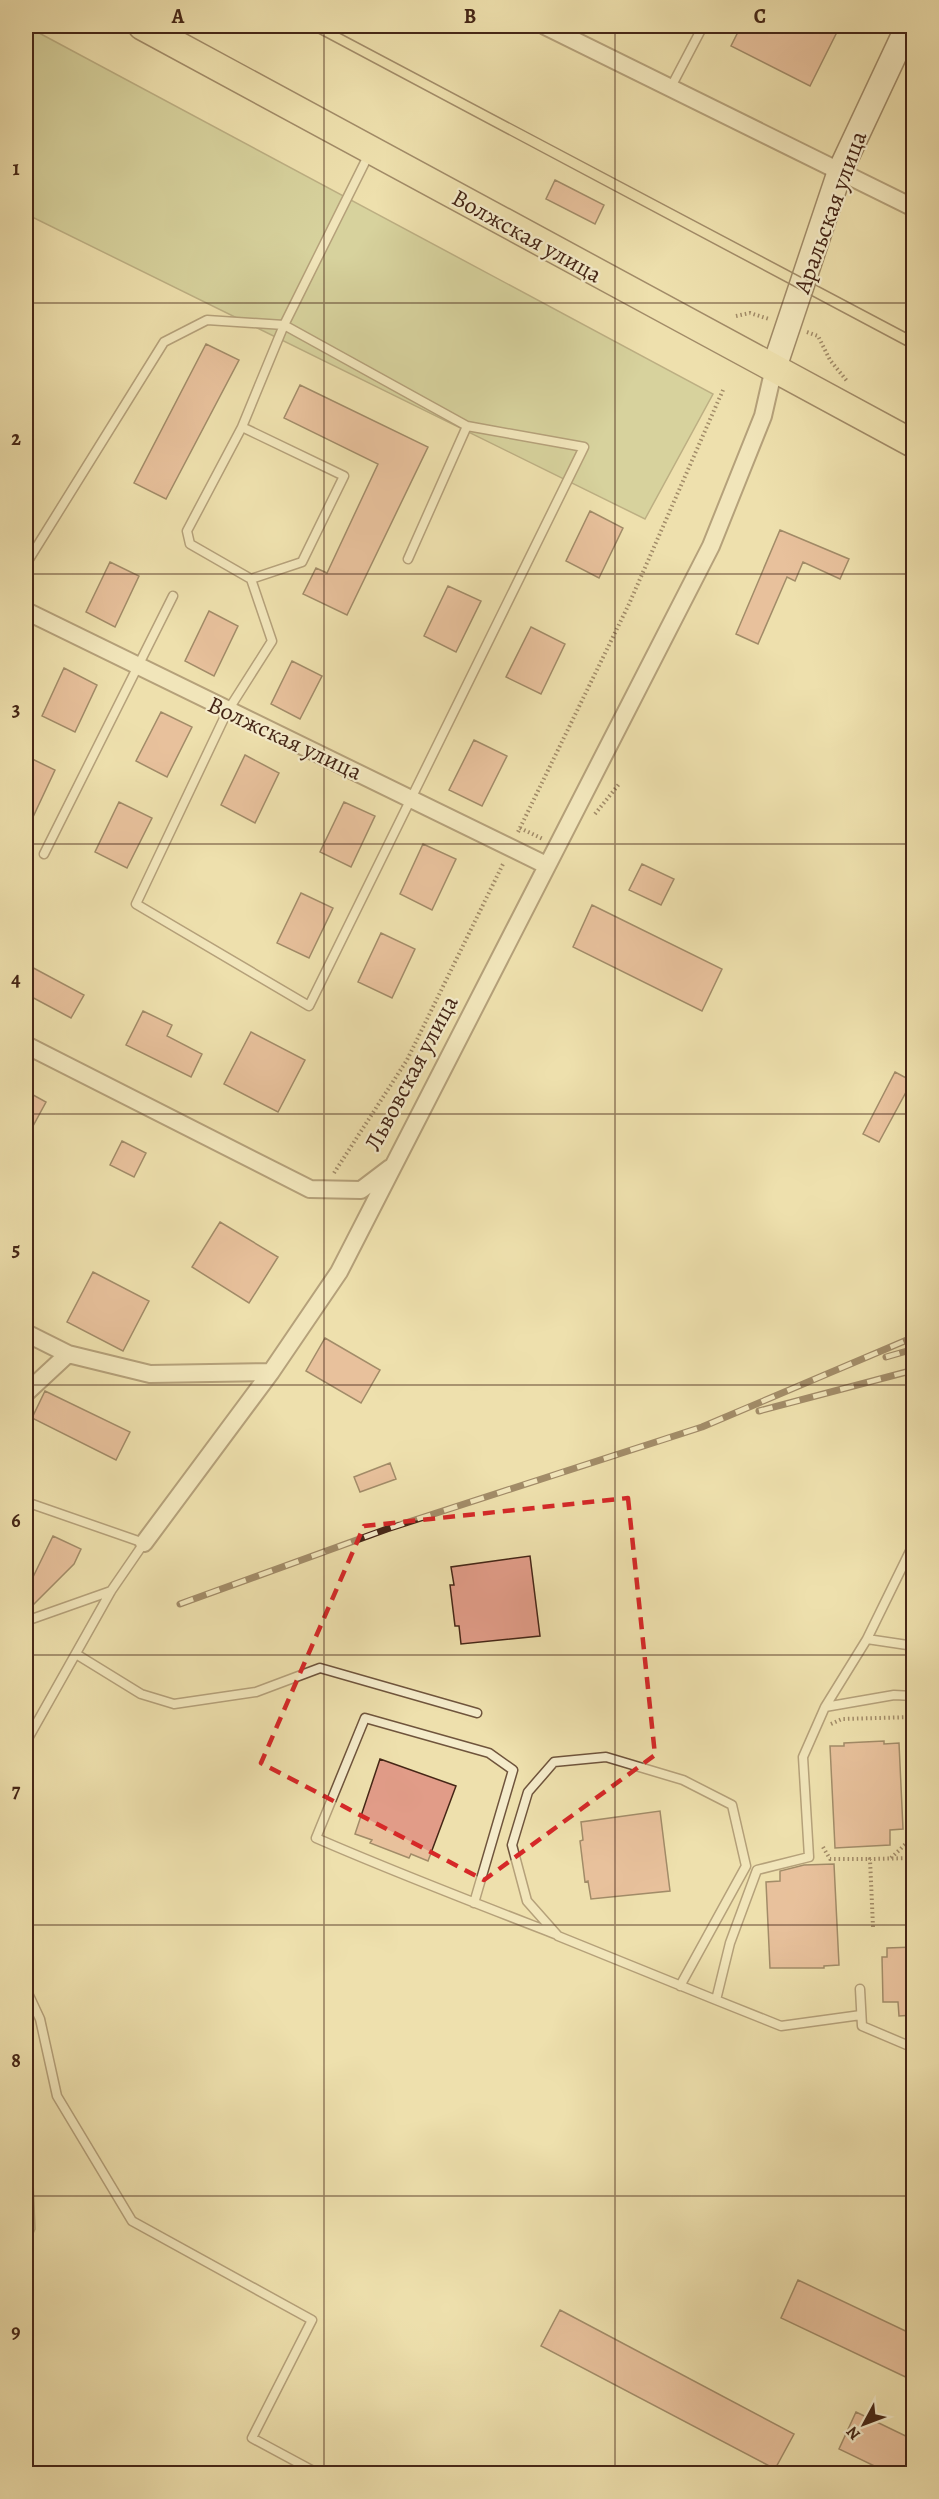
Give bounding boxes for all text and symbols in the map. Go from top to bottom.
text: A [171,3,185,30]
text: B [464,3,476,30]
text: C [754,3,766,30]
street label: Аральская улица [785,126,874,299]
text: 1 [12,155,20,182]
street label: Волжская улица [446,182,608,290]
text: 2 [11,425,21,452]
street label: Волжская улица [203,688,367,788]
text: 3 [12,696,20,723]
text: 4 [11,966,21,993]
street label: Львовская улица [357,990,465,1156]
text: 5 [12,1236,20,1263]
text: 6 [11,1507,21,1534]
text: 7 [12,1777,21,1804]
text: 8 [11,2047,21,2074]
text: 9 [11,2318,21,2345]
north arrow [834,2394,894,2454]
text: N [841,2421,866,2445]

